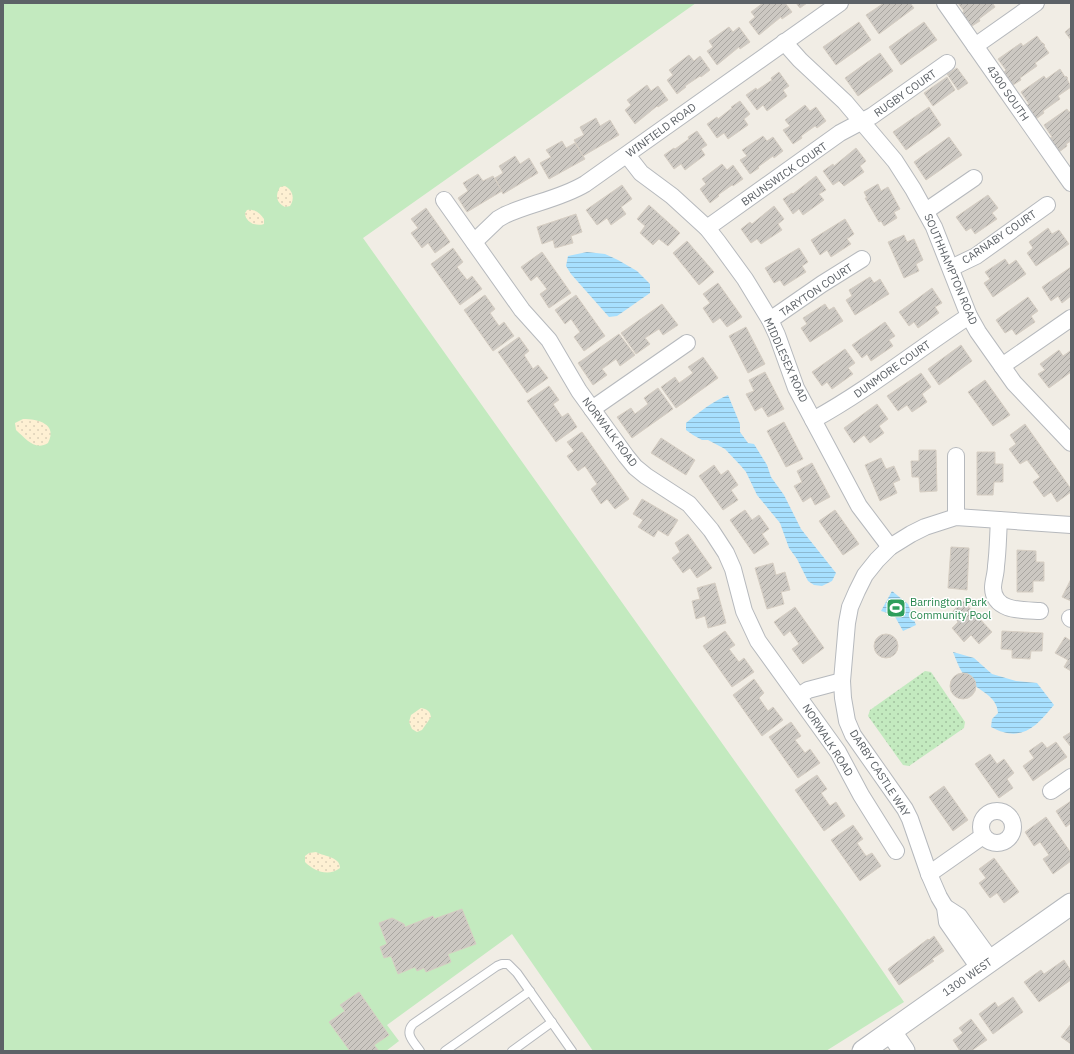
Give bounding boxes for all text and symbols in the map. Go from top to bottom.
street label: 4300 SOUTH [984,62,1032,124]
street label: RUGBY COURT [871,66,939,120]
street label: WINFIELD ROAD [623,100,699,160]
street label: BRUNSWICK COURT [738,139,830,209]
street label: CARNABY COURT [959,207,1039,267]
street label: SOUTHHAMPTON ROAD [921,211,981,327]
street label: TARYTON COURT [777,260,856,320]
street label: MIDDLESEX ROAD [761,316,811,404]
street label: DUNMORE COURT [851,337,934,401]
street label: NORWALK ROAD [579,394,641,470]
place label: Barrington Park Community Pool [910,595,991,622]
sports icon: Barrington Park Community Pool [885,597,907,619]
street label: NORWALK ROAD [799,701,857,779]
street label: DARBY CASTLE WAY [847,727,914,820]
street label: 1300 WEST [939,954,995,999]

